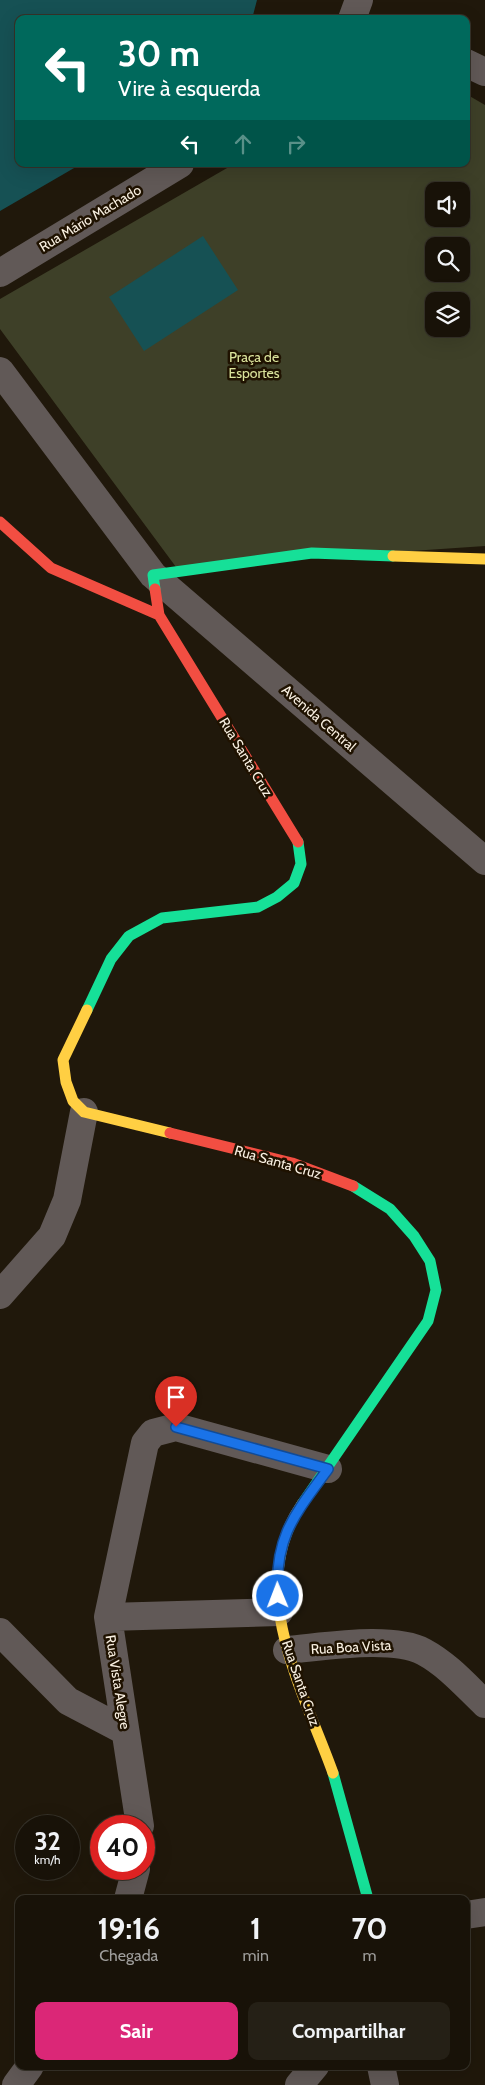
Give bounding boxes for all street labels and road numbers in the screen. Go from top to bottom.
street label: Rua Mário Machado [36,180,145,256]
street label: Avenida Central [278,681,360,756]
street label: Rua Santa Cruz [215,714,277,800]
street label: Rua Santa Cruz [232,1141,324,1183]
street label: Rua Vista Alegre [102,1634,134,1730]
street label: Rua Boa Vista [310,1636,392,1658]
street label: Rua Santa Cruz [278,1638,324,1729]

